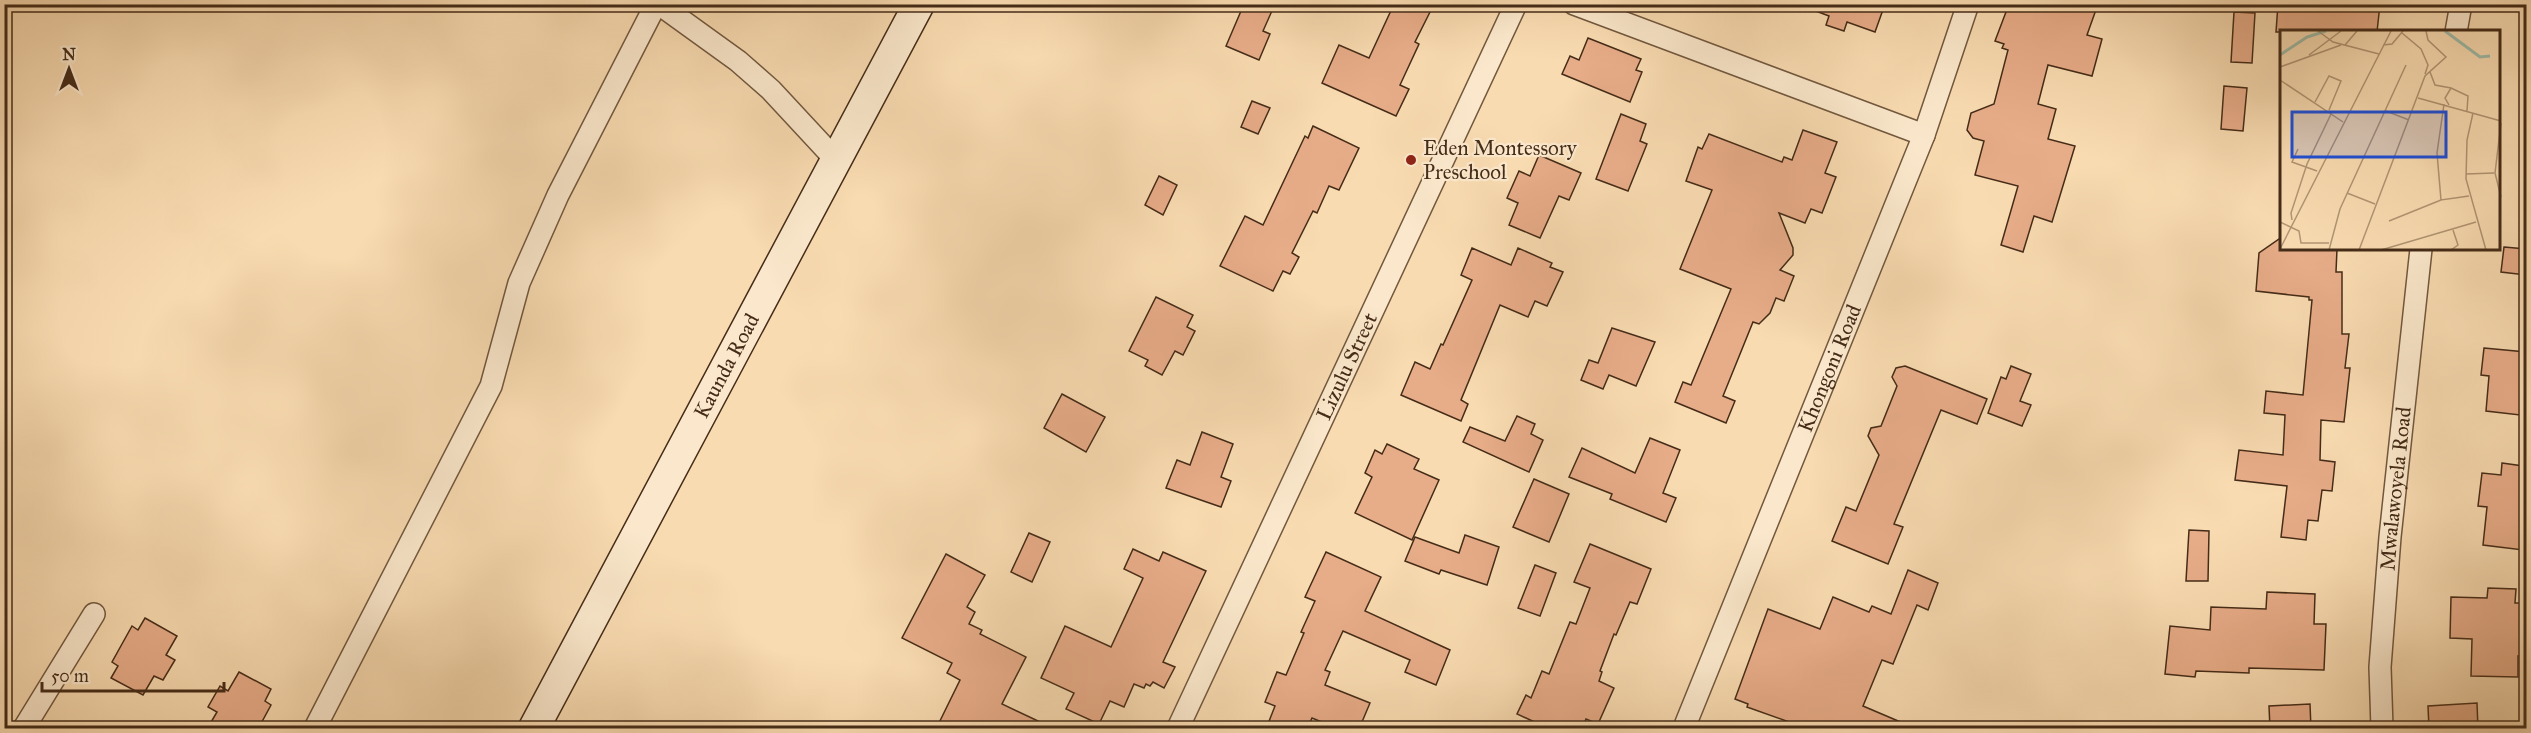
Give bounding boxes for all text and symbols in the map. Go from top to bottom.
inset map [2280,30,2501,250]
north arrow [39,39,99,99]
text: N [62,45,76,64]
place label: Eden Montessory Preschool [1423,135,1578,185]
marker: Eden Montessory Preschool [1404,153,1418,167]
street label: Khongoni Road [1792,300,1867,436]
street label: Lizulu Street [1311,308,1383,424]
street label: Kaunda Road [688,309,765,423]
street label: Mwalawoyela Road [2374,405,2417,572]
scale bar [42,655,224,693]
text: 50 m [51,665,89,687]

